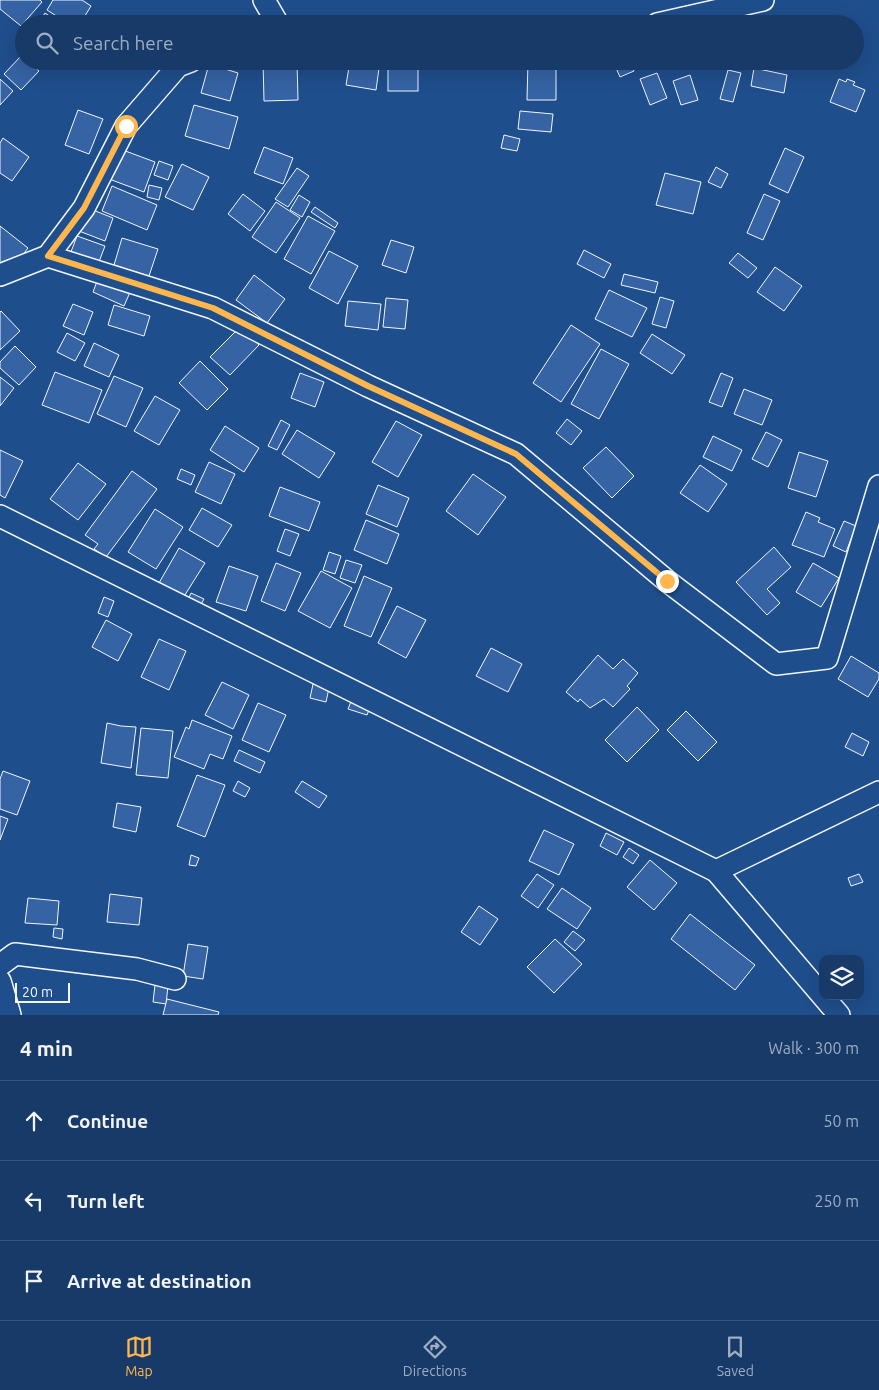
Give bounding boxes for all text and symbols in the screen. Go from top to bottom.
search box [15,15,864,70]
icon: search [33,29,61,57]
text: Search here [73,32,173,54]
route start [115,115,138,138]
route end [656,570,679,593]
map controls [819,955,864,1000]
button: layers [819,955,864,1000]
scale bar [15,980,70,1003]
text: 20 m [22,984,53,1000]
text: 4 min [20,1036,73,1060]
text: Walk · 300 m [768,1039,859,1057]
icon: ahead [20,1107,48,1135]
text: Continue [67,1110,148,1132]
text: 50 m [823,1112,859,1130]
icon: left [20,1187,48,1215]
text: Turn left [67,1190,145,1212]
text: 250 m [814,1192,859,1210]
icon: arrive [20,1267,48,1295]
text: Arrive at destination [67,1270,252,1292]
tab: Map [125,1333,153,1379]
tab: Directions [403,1333,467,1379]
tab: Saved [717,1333,754,1379]

